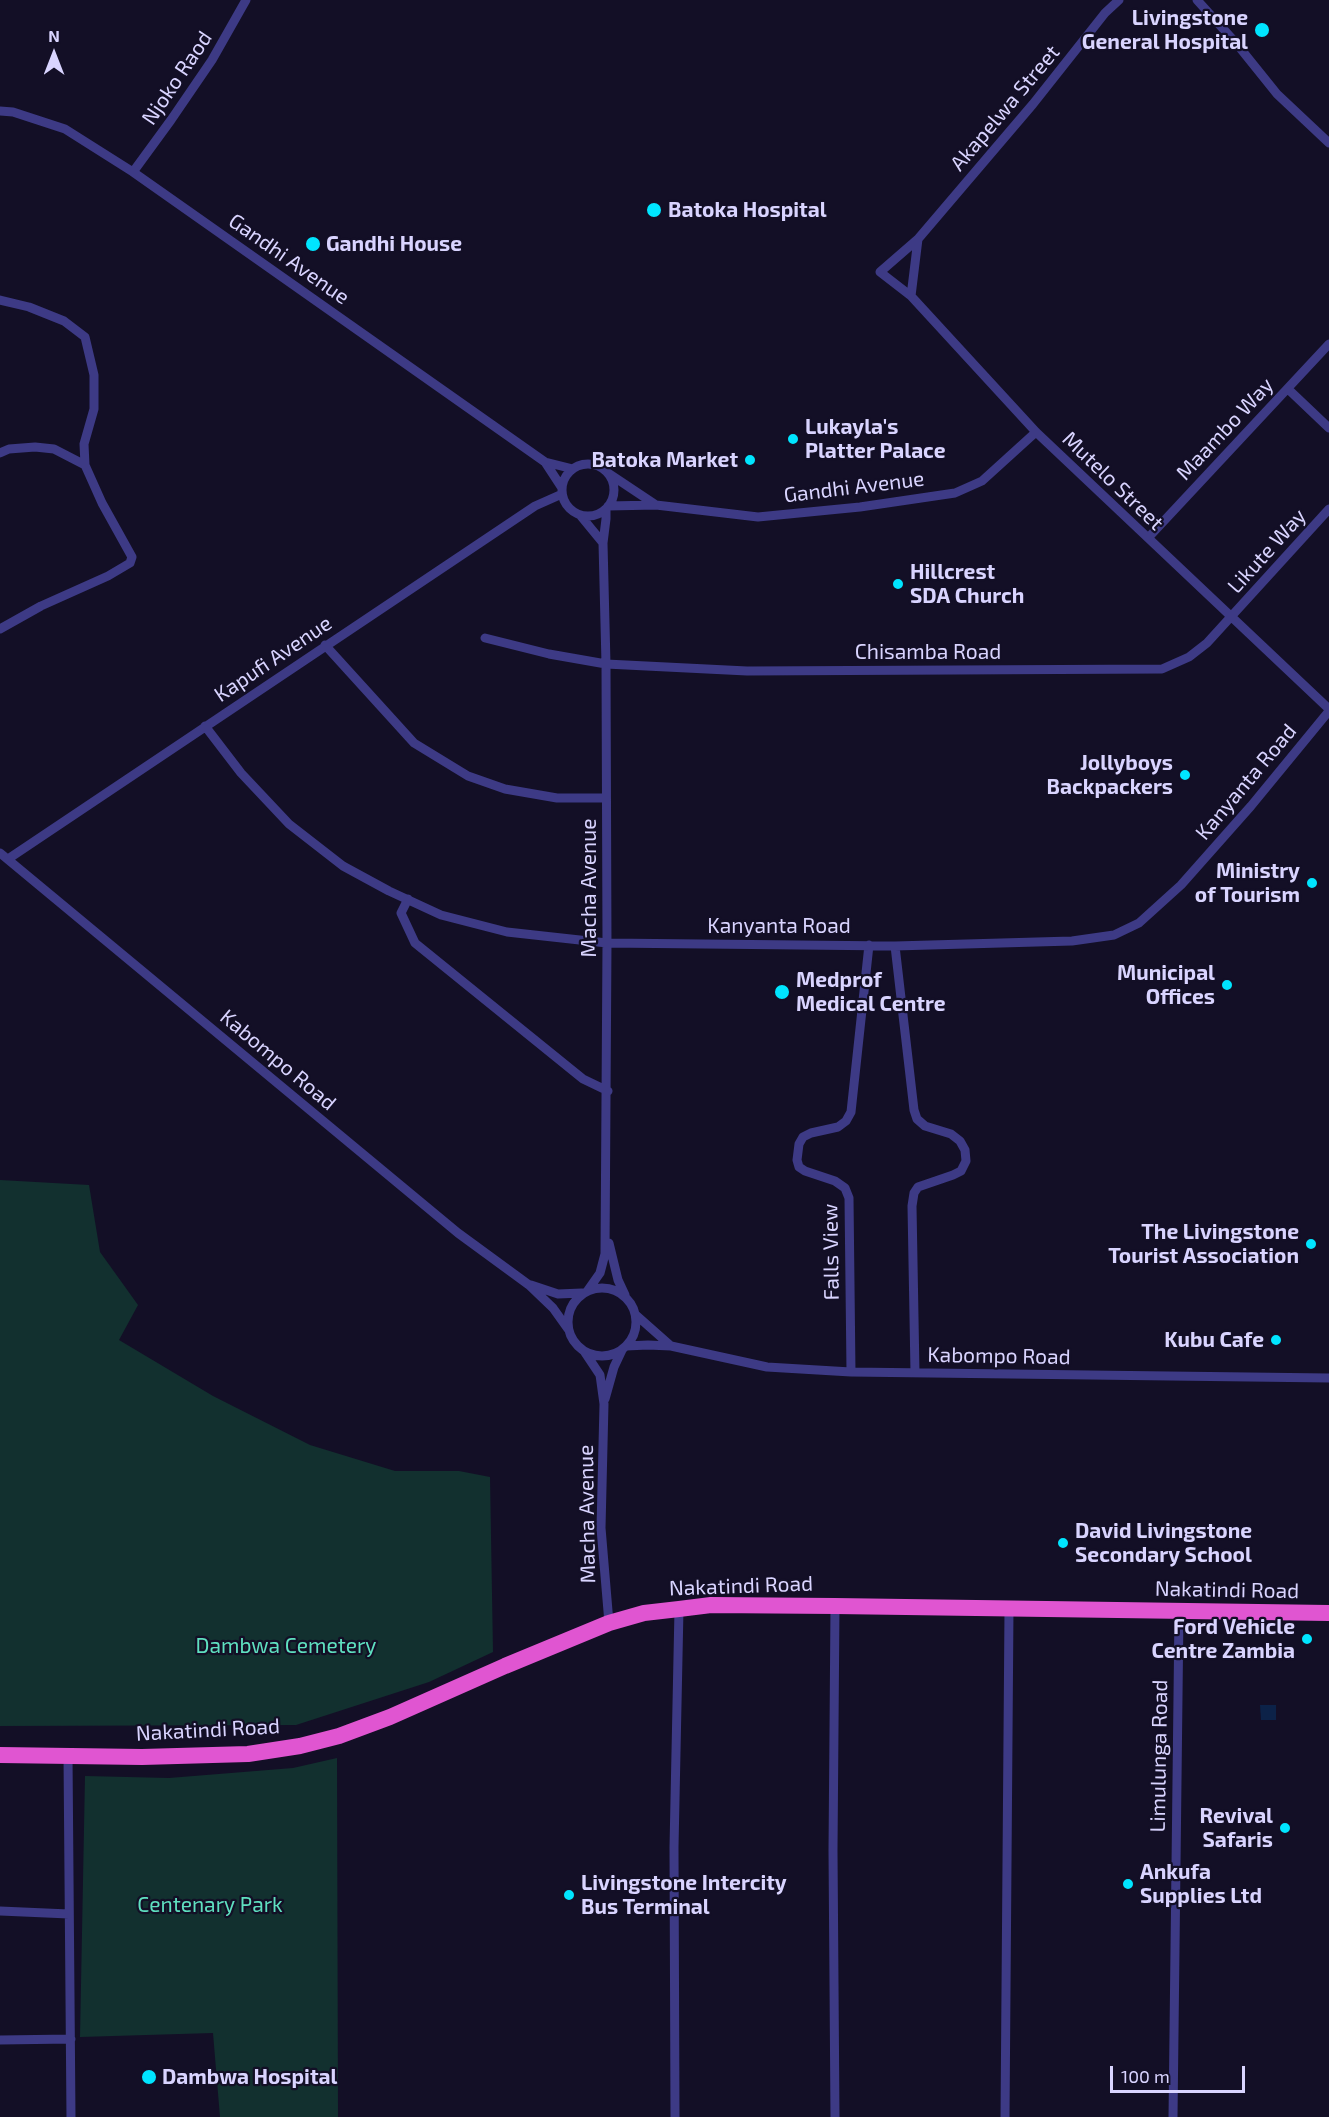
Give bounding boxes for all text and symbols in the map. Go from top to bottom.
place label: Livingstone General Hospital [1082,5,1248,55]
marker: Livingstone General Hospital [1253,21,1271,39]
north arrow [24,24,84,84]
text: N [48,26,60,45]
street label: Njoko Raod [137,26,217,130]
street label: Akapelwa Street [945,40,1065,176]
place label: Batoka Hospital [668,197,827,223]
marker: Batoka Hospital [645,201,663,219]
street label: Gandhi Avenue [224,208,354,310]
place label: Gandhi House [326,231,462,257]
marker: Gandhi House [304,235,322,253]
street label: Maambo Way [1171,373,1279,485]
place label: Lukayla's Platter Palace [805,414,946,464]
street label: Mutelo Street [1057,426,1169,536]
marker: Lukayla's Platter Palace [786,432,800,446]
place label: Batoka Market [591,447,738,473]
marker: Batoka Market [743,453,757,467]
street label: Gandhi Avenue [782,466,926,508]
street label: Likute Way [1223,504,1311,598]
place label: Hillcrest SDA Church [910,559,1024,609]
marker: Hillcrest SDA Church [891,577,905,591]
street label: Kapufi Avenue [210,611,336,707]
street label: Chisamba Road [855,639,1001,665]
street label: Kanyanta Road [1190,719,1302,845]
place label: Jollyboys Backpackers [1047,750,1173,800]
marker: Jollyboys Backpackers [1178,768,1192,782]
street label: Macha Avenue [576,819,602,957]
place label: Ministry of Tourism [1195,858,1300,908]
marker: Ministry of Tourism [1305,876,1319,890]
street label: Kanyanta Road [707,913,851,939]
place label: Municipal Offices [1117,960,1215,1010]
place label: Medprof Medical Centre [796,967,946,1017]
marker: Municipal Offices [1220,978,1234,992]
marker: Medprof Medical Centre [773,983,791,1001]
street label: Kabompo Road [215,1004,341,1116]
street label: Falls View [818,1203,844,1301]
place label: The Livingstone Tourist Association [1108,1219,1299,1269]
marker: The Livingstone Tourist Association [1304,1237,1318,1251]
place label: Kubu Cafe [1164,1327,1264,1353]
marker: Kubu Cafe [1269,1333,1283,1347]
street label: Kabompo Road [927,1342,1071,1370]
street label: Macha Avenue [573,1444,601,1584]
place label: David Livingstone Secondary School [1075,1518,1252,1568]
marker: David Livingstone Secondary School [1056,1536,1070,1550]
street label: Nakatindi Road [668,1571,814,1601]
street label: Nakatindi Road [1155,1576,1299,1604]
place label: Ford Vehicle Centre Zambia [1151,1614,1295,1664]
marker: Ford Vehicle Centre Zambia [1300,1632,1314,1646]
park label: Dambwa Cemetery [196,1633,376,1659]
street label: Limulunga Road [1145,1679,1173,1833]
street label: Nakatindi Road [135,1714,281,1746]
place label: Revival Safaris [1200,1803,1273,1853]
marker: Revival Safaris [1278,1821,1292,1835]
place label: Ankufa Supplies Ltd [1140,1859,1262,1909]
place label: Livingstone Intercity Bus Terminal [581,1870,787,1920]
marker: Ankufa Supplies Ltd [1121,1877,1135,1891]
marker: Livingstone Intercity Bus Terminal [562,1888,576,1902]
park label: Centenary Park [137,1892,283,1918]
scale bar [1113,2054,1248,2092]
place label: Dambwa Hospital [162,2064,337,2090]
text: 100 m [1121,2065,1170,2087]
marker: Dambwa Hospital [140,2068,158,2086]

